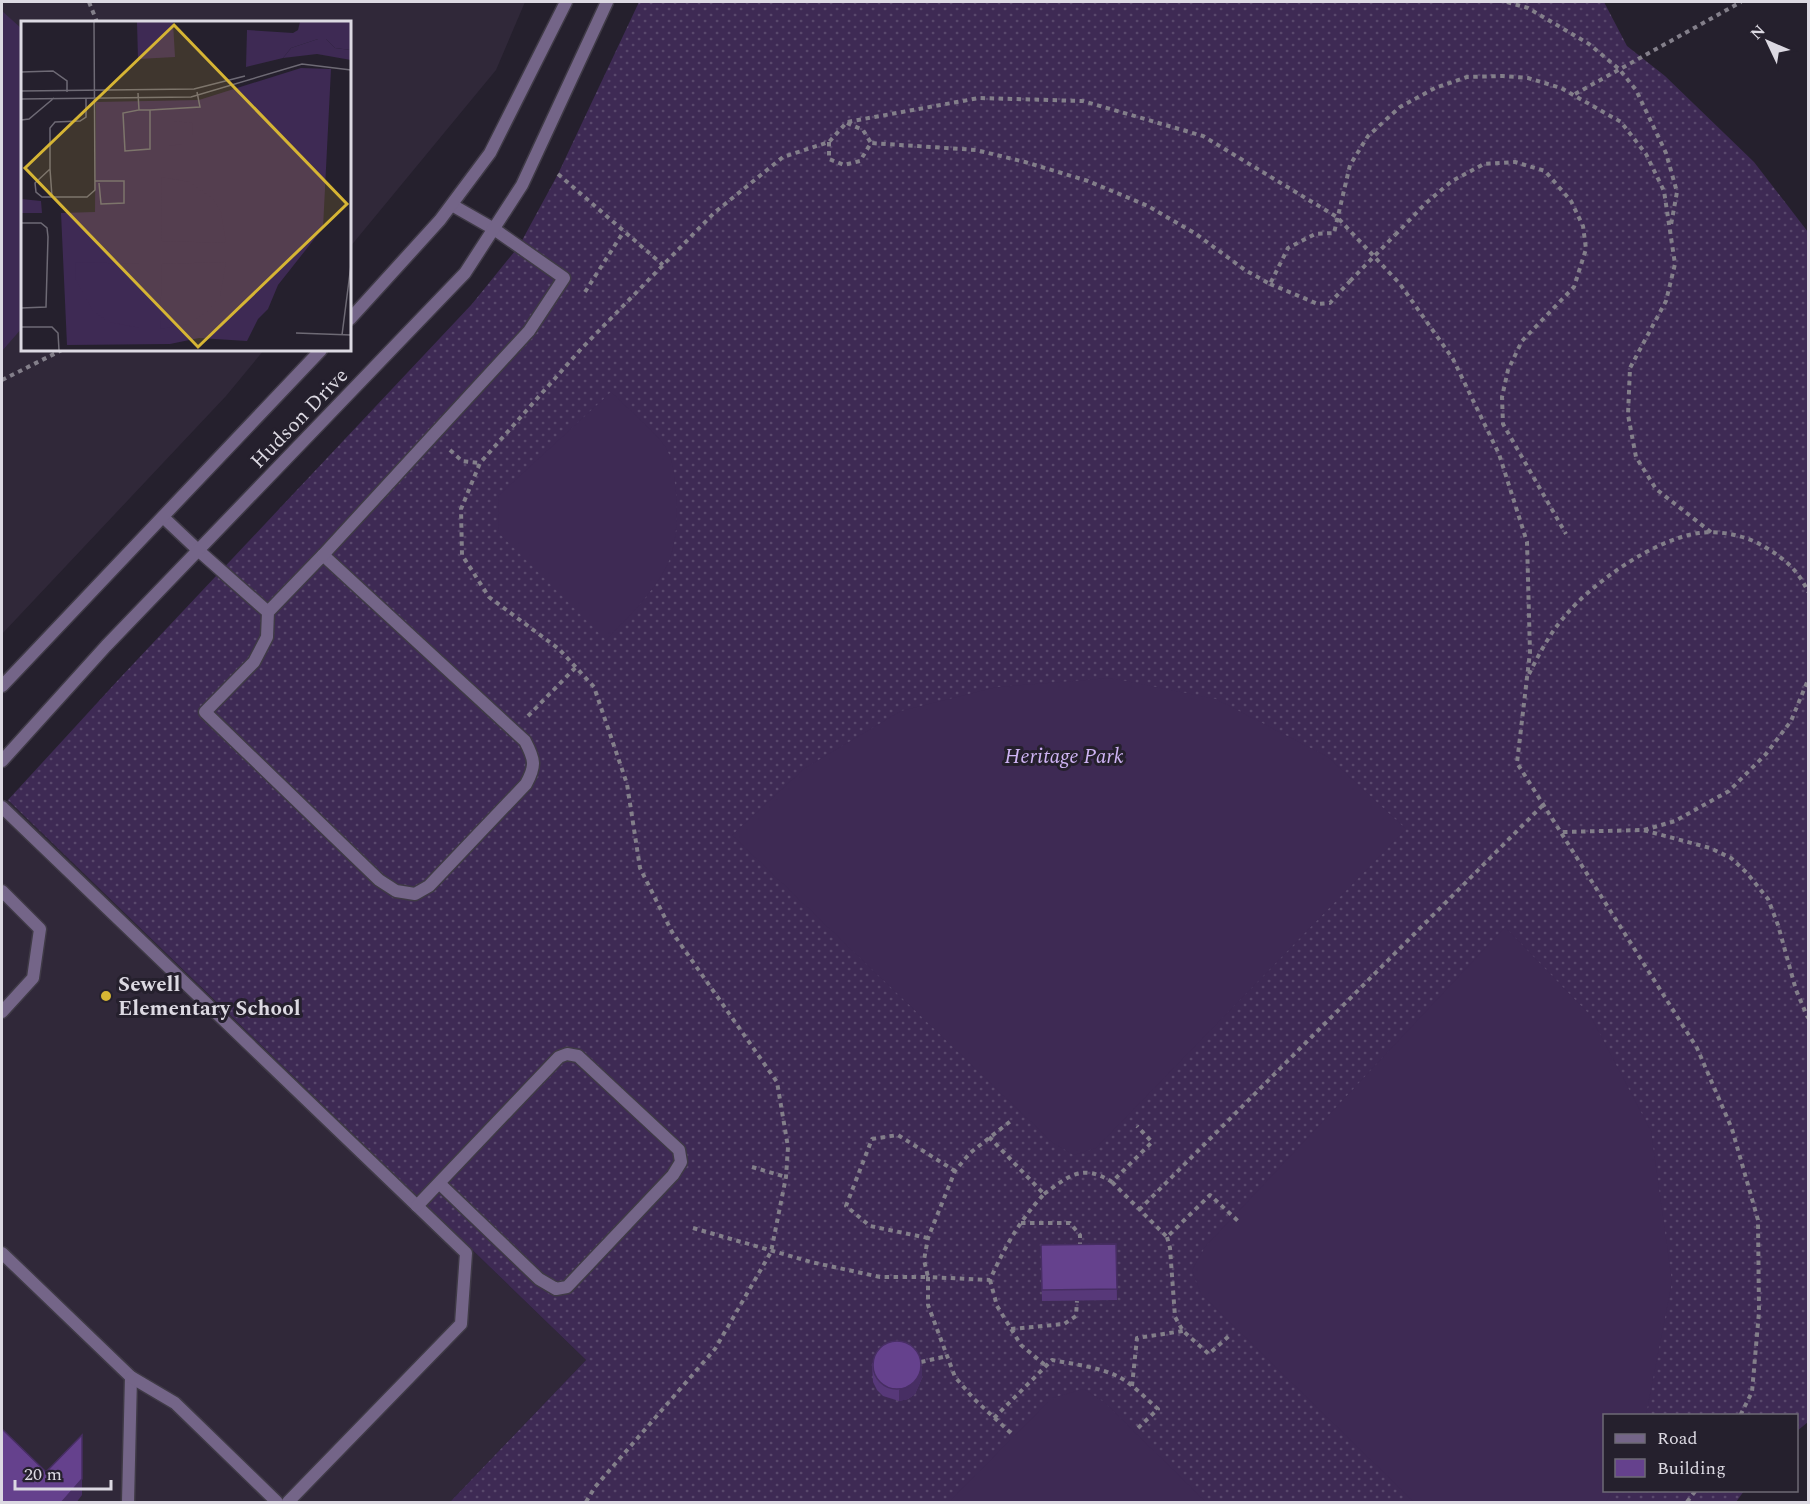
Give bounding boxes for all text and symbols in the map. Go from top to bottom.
north arrow [1738,12,1798,72]
text: N [1745,19,1771,45]
inset map [21,21,351,351]
street label: Hudson Drive [243,361,356,477]
park label: Heritage Park [1005,741,1124,773]
place label: Sewell Elementary School [118,969,301,1025]
marker: Sewell Elementary School [99,989,113,1003]
legend [1603,1414,1798,1492]
text: Road [1657,1425,1698,1452]
scale bar [15,1453,111,1491]
text: Building [1657,1455,1726,1482]
text: 20 m [24,1461,62,1488]

